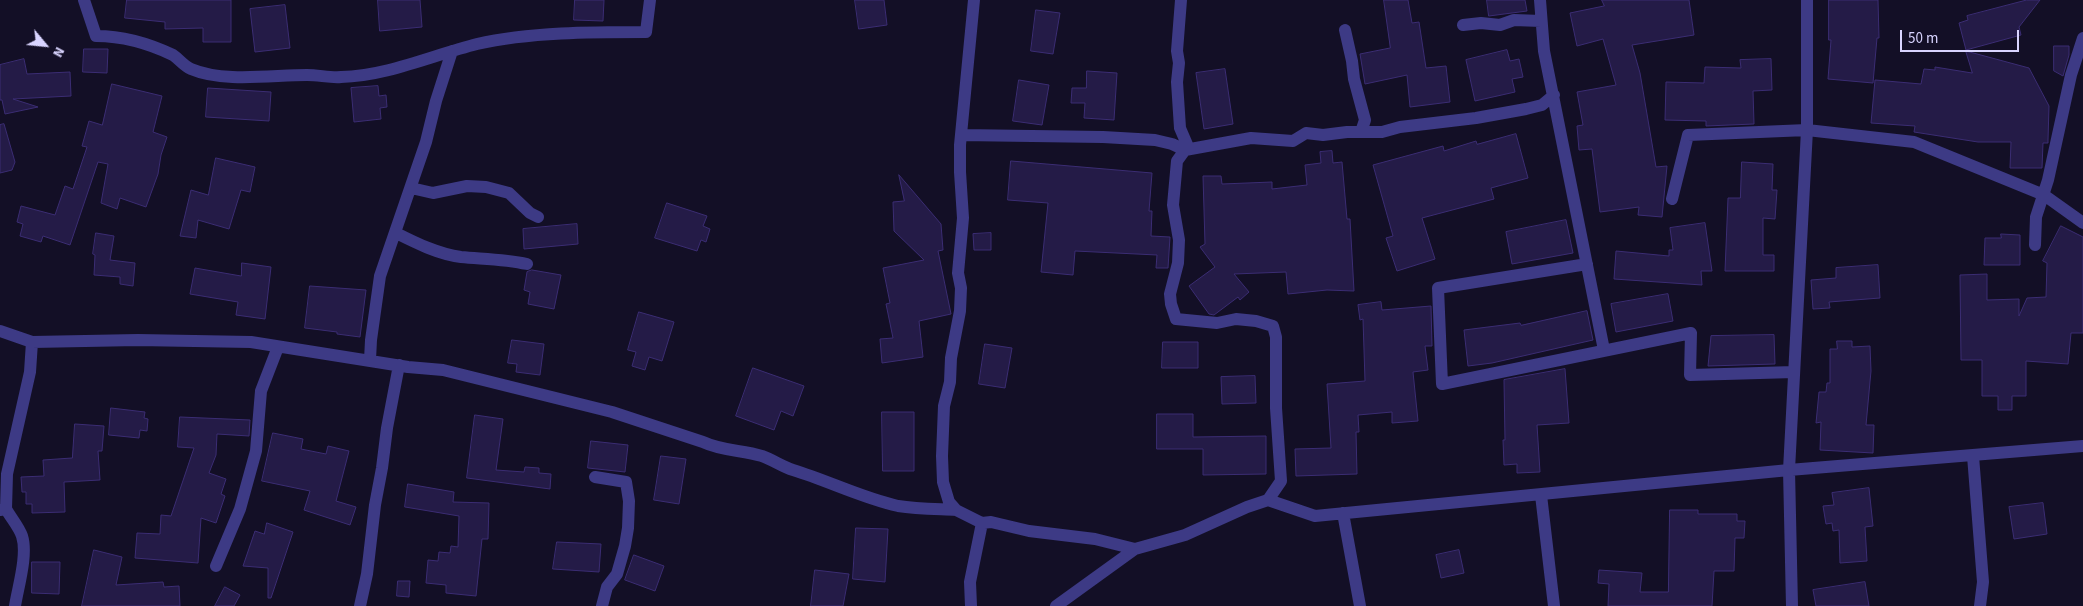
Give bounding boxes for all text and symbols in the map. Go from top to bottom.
north arrow [20,20,70,70]
scale bar [1903,20,2022,52]
text: 50 m [1908,28,1938,49]
text: N [47,43,69,61]

